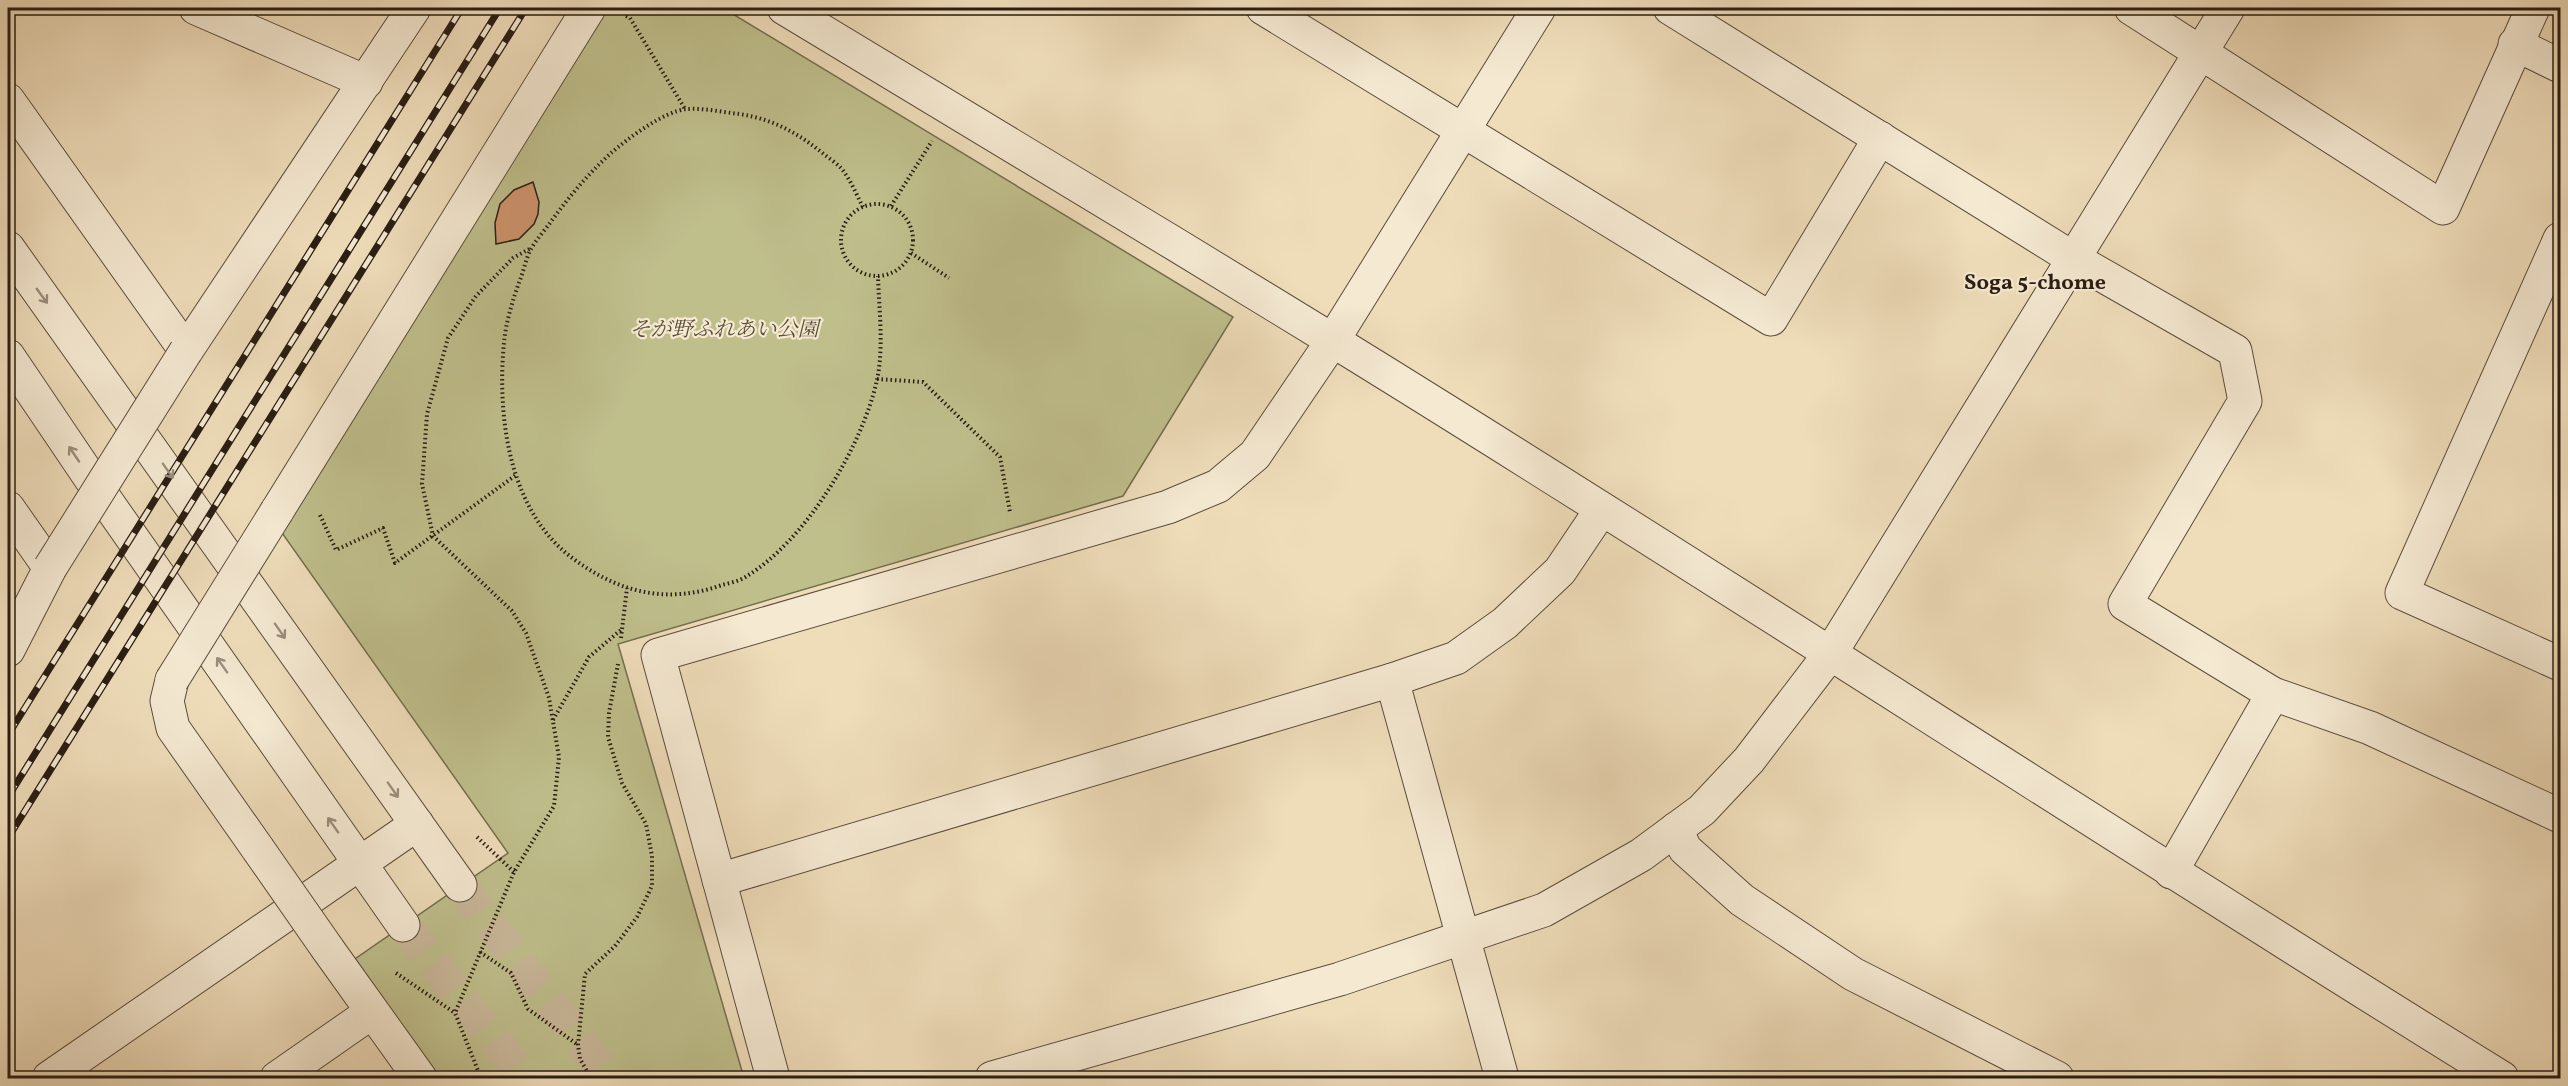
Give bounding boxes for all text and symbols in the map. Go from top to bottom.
district label: Soga 5-chome [1964,268,2106,299]
one-way arrow [36,287,48,303]
park label: そが野ふれあい公園 [630,316,821,345]
one-way arrow [68,446,80,463]
one-way arrow [162,463,174,479]
one-way arrow [274,622,286,638]
one-way arrow [216,658,228,674]
one-way arrow [387,781,399,797]
one-way arrow [327,818,339,834]

